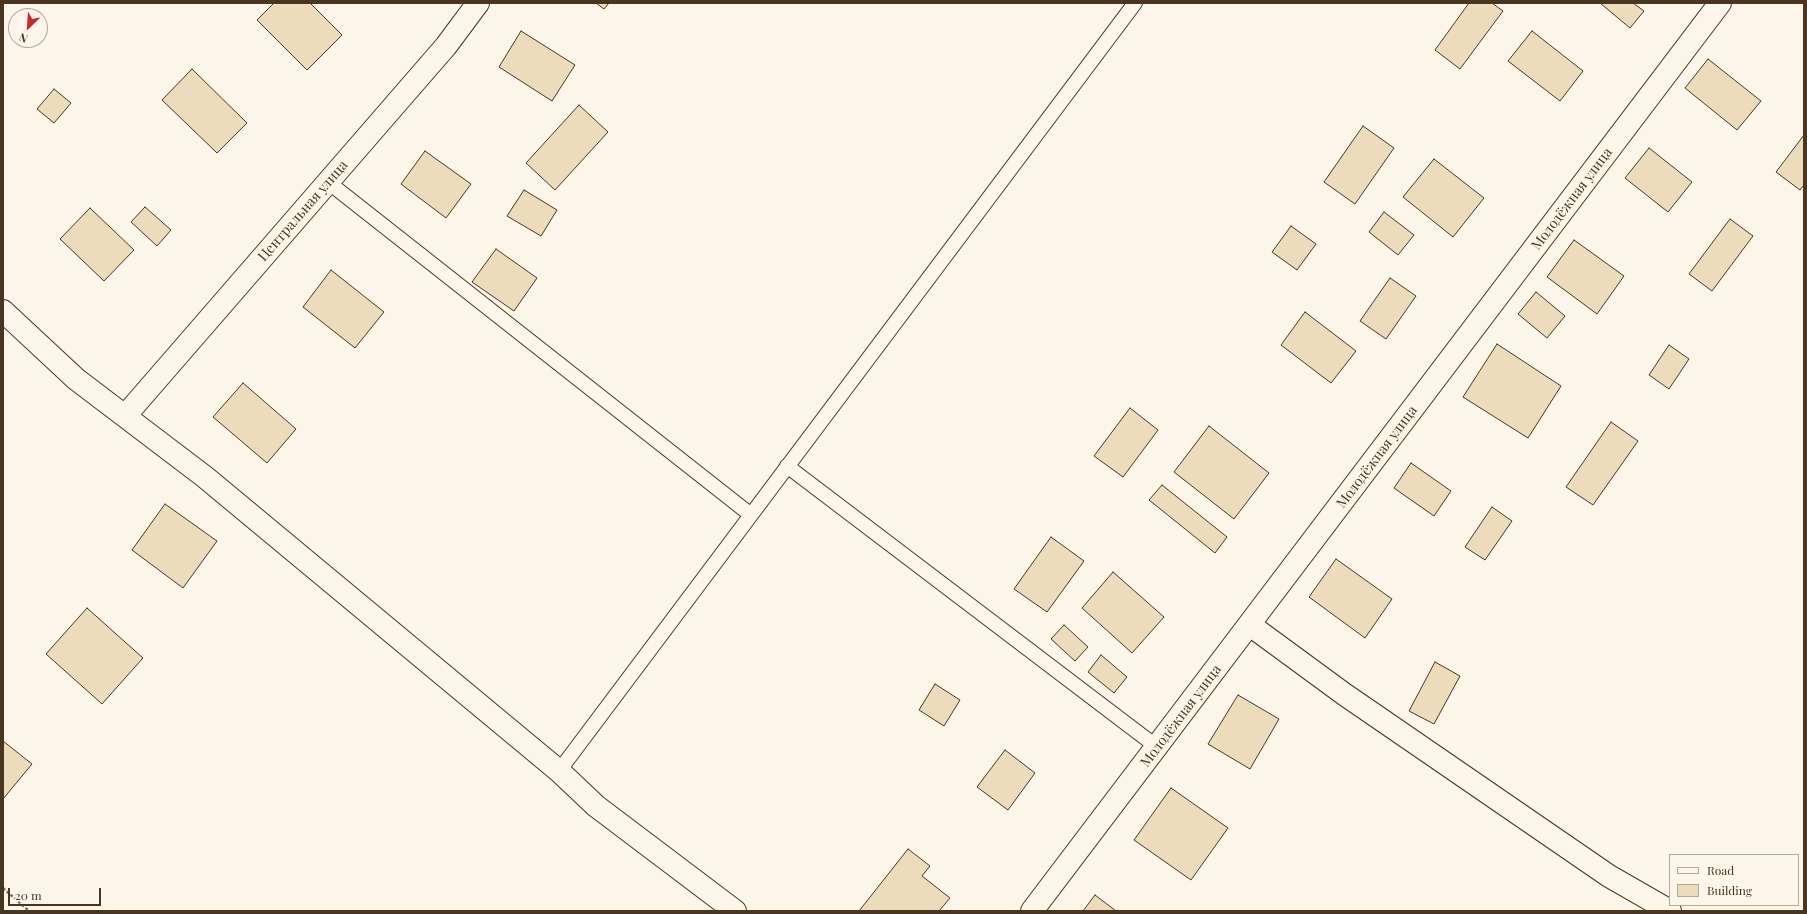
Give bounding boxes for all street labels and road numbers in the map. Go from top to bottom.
street label: Молодёжная улица [1528,145,1616,253]
street label: Центральная улица [255,157,351,265]
street label: Молодёжная улица [1333,403,1421,511]
street label: Молодёжная улица [1137,662,1225,770]

